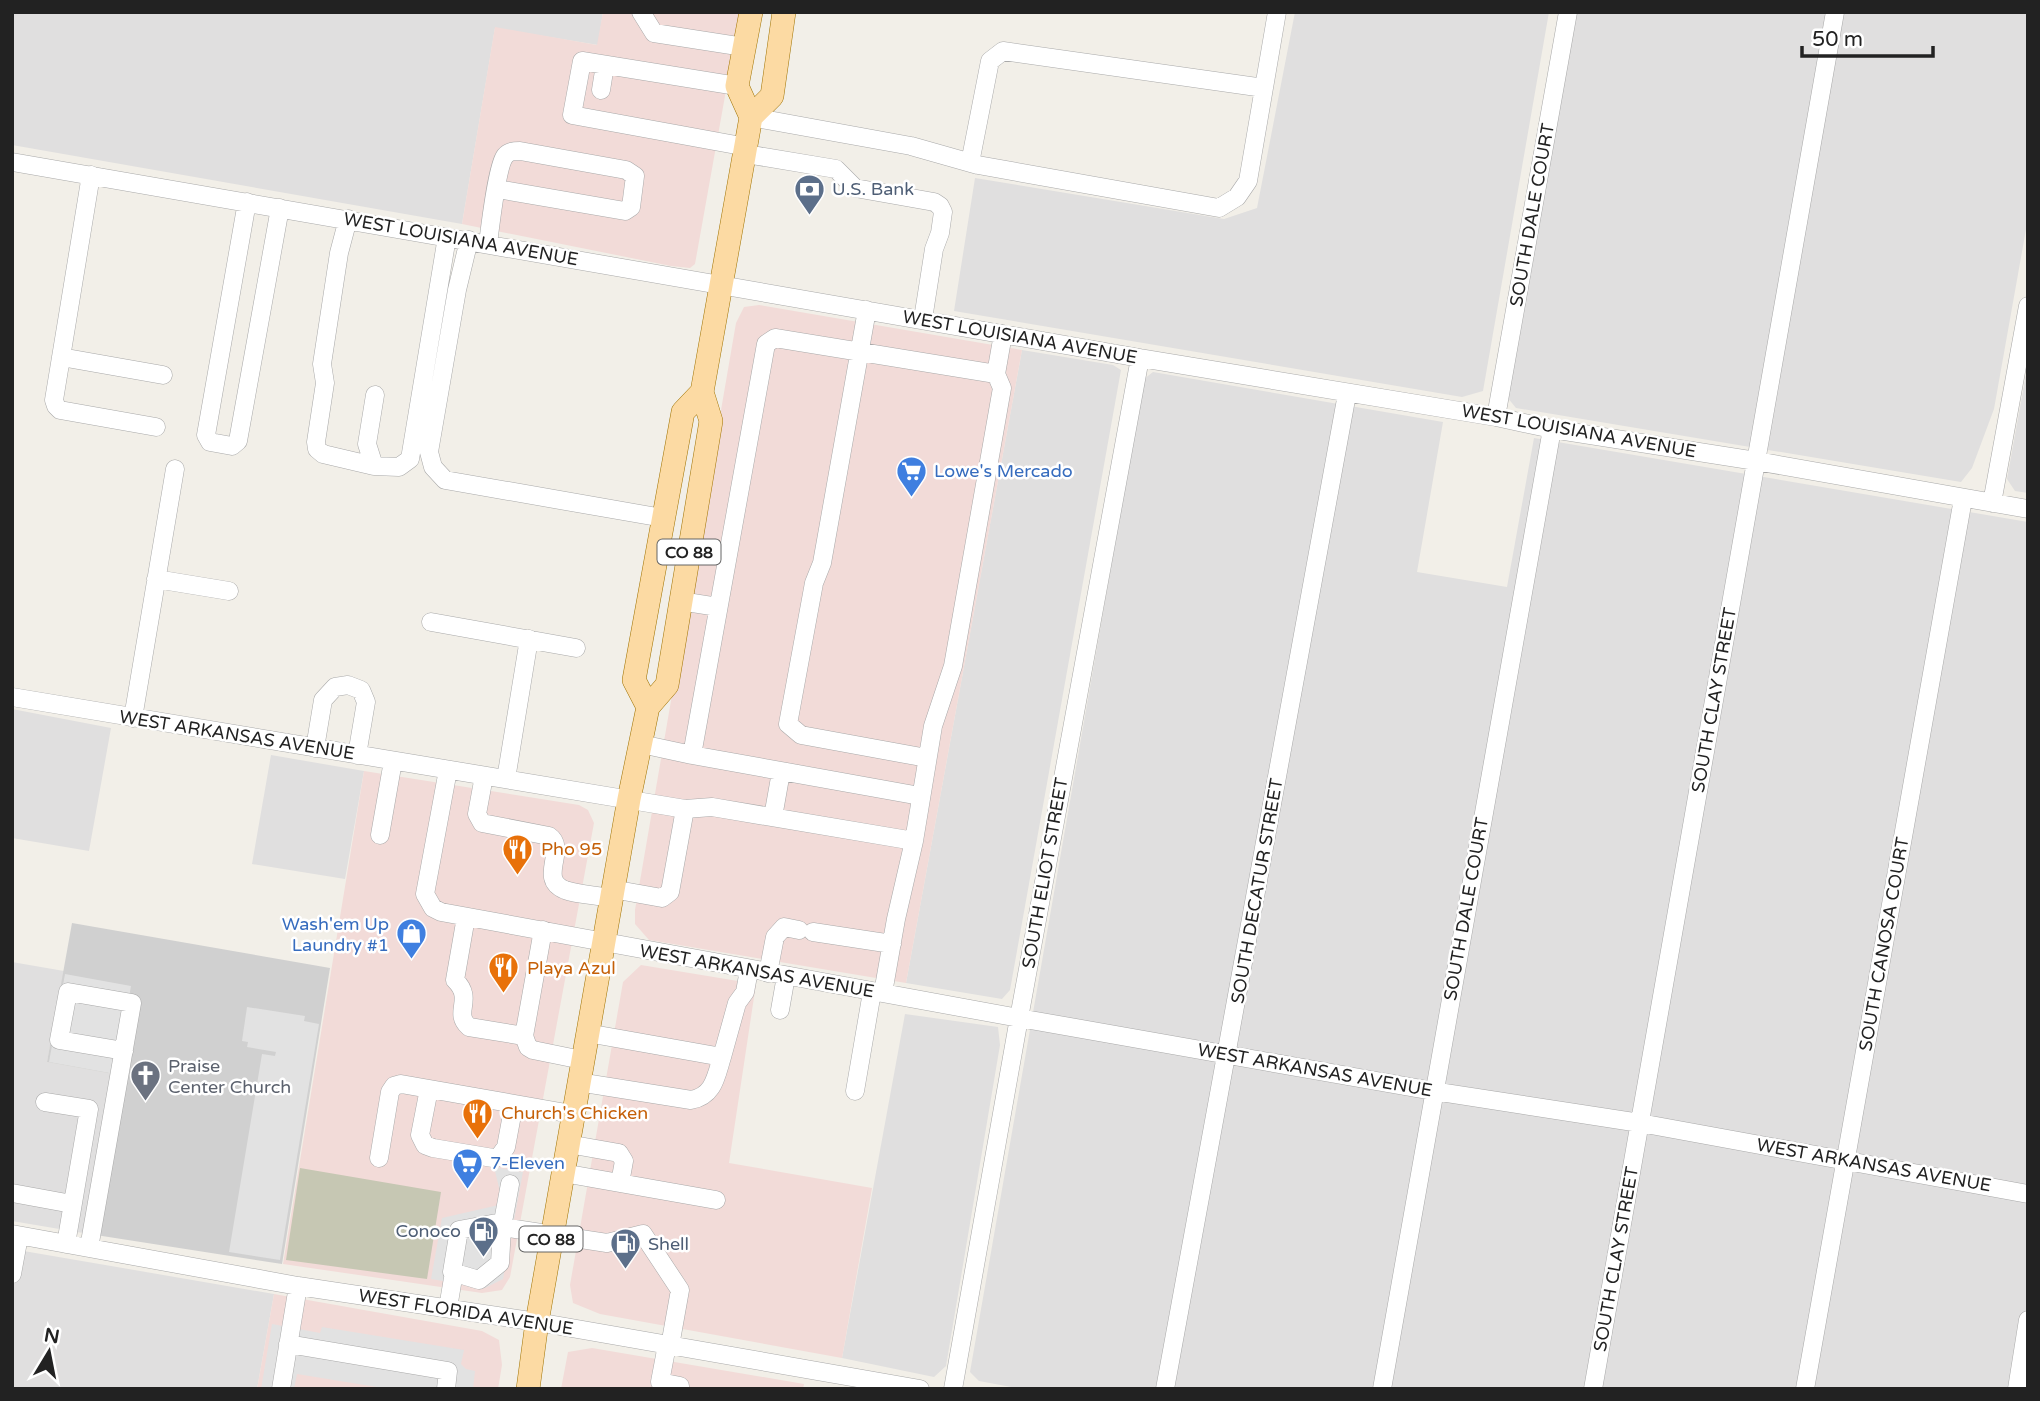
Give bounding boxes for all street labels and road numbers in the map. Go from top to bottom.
street label: SOUTH DALE COURT [1505,121,1559,308]
street label: WEST LOUISIANA AVENUE [342,208,580,270]
street label: WEST LOUISIANA AVENUE [901,306,1139,368]
street label: WEST LOUISIANA AVENUE [1460,400,1698,462]
road number: CO 88 [658,540,720,565]
street label: SOUTH CLAY STREET [1687,606,1741,794]
street label: WEST ARKANSAS AVENUE [118,706,356,764]
street label: SOUTH ELIOT STREET [1017,776,1073,970]
street label: SOUTH DECATUR STREET [1226,777,1288,1005]
street label: SOUTH DALE COURT [1439,815,1493,1002]
street label: SOUTH CANOSA COURT [1854,835,1914,1053]
street label: WEST ARKANSAS AVENUE [638,939,876,1003]
street label: WEST ARKANSAS AVENUE [1196,1038,1434,1102]
street label: WEST ARKANSAS AVENUE [1755,1133,1993,1197]
street label: SOUTH CLAY STREET [1589,1165,1643,1353]
road number: CO 88 [520,1226,582,1252]
street label: WEST FLORIDA AVENUE [357,1284,575,1340]

